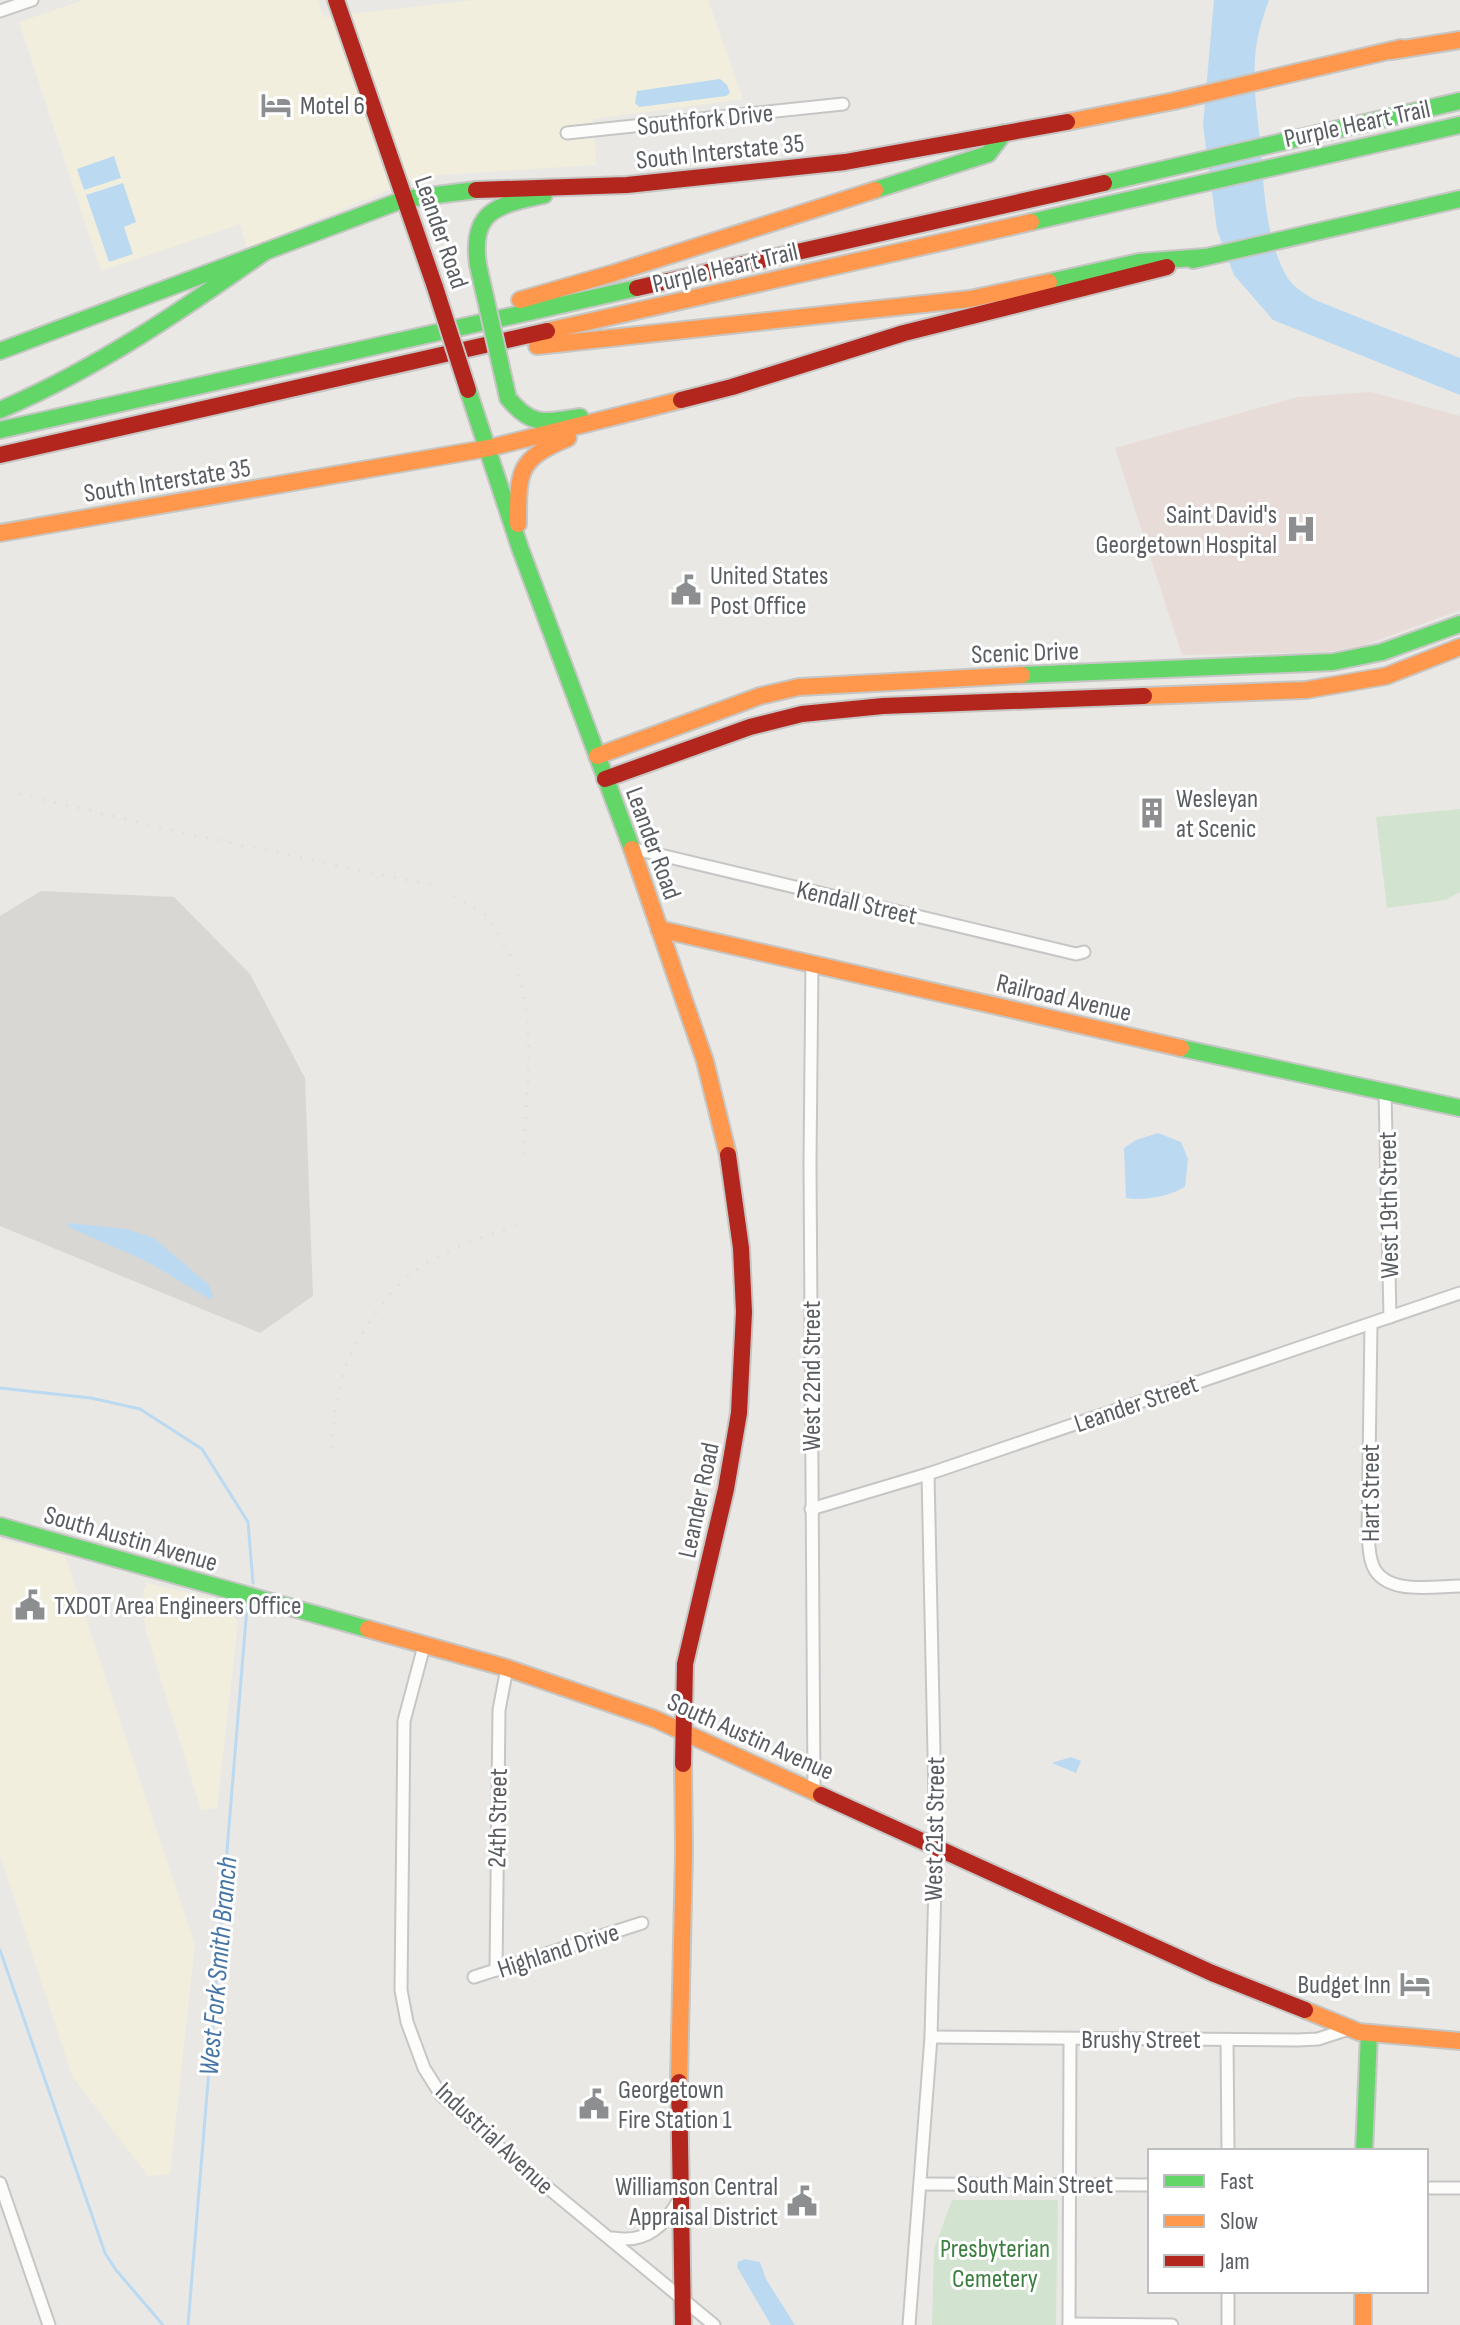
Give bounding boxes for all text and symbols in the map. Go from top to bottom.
hotel icon: Motel 6 [259,88,293,122]
place label: Motel 6 [300,91,365,122]
street label: Purple Heart Trail [1282,94,1433,155]
street label: Southfork Drive [636,98,775,143]
street label: South Interstate 35 [635,128,806,177]
street label: Leander Road [407,172,474,293]
street label: Purple Heart Trail [650,237,801,300]
street label: South Interstate 35 [82,453,253,510]
place label: Saint David's Georgetown Hospital [1095,500,1277,561]
hospital icon: Saint David's Georgetown Hospital [1284,512,1318,546]
place label: United States Post Office [710,561,828,622]
public building icon: United States Post Office [669,573,703,607]
street label: Scenic Drive [971,636,1079,671]
street label: Leander Road [618,783,687,904]
place label: Wesleyan at Scenic [1176,784,1258,845]
building icon: Wesleyan at Scenic [1135,796,1169,830]
street label: Kendall Street [794,875,920,932]
street label: Railroad Avenue [993,968,1134,1029]
street label: West 19th Street [1373,1131,1406,1279]
street label: West 22nd Street [797,1301,828,1451]
street label: Leander Street [1071,1369,1202,1440]
street label: Leander Road [672,1440,727,1561]
street label: Hart Street [1356,1444,1387,1542]
street label: South Austin Avenue [40,1500,221,1579]
public building icon: TXDOT Area Engineers Office [13,1588,47,1622]
place label: TXDOT Area Engineers Office [54,1591,302,1622]
street label: South Austin Avenue [662,1687,838,1788]
street label: West 21st Street [919,1756,952,1902]
street label: 24th Street [482,1768,515,1868]
water label: West Fork Smith Branch [192,1855,245,2077]
street label: Highland Drive [494,1917,623,1986]
hotel icon: Budget Inn [1398,1967,1432,2001]
place label: Budget Inn [1298,1970,1391,2001]
street label: Brushy Street [1081,2025,1201,2056]
place label: Georgetown Fire Station 1 [618,2075,732,2136]
street label: Industrial Avenue [428,2077,559,2202]
public building icon: Georgetown Fire Station 1 [577,2087,611,2121]
legend [1148,2149,1428,2293]
text: Fast [1220,2167,1254,2196]
street label: South Main Street [957,2170,1113,2201]
place label: Williamson Central Appraisal District [615,2172,778,2233]
public building icon: Williamson Central Appraisal District [785,2184,819,2218]
text: Slow [1220,2207,1258,2236]
park label: Presbyterian Cemetery [940,2234,1050,2295]
text: Jam [1219,2247,1250,2276]

